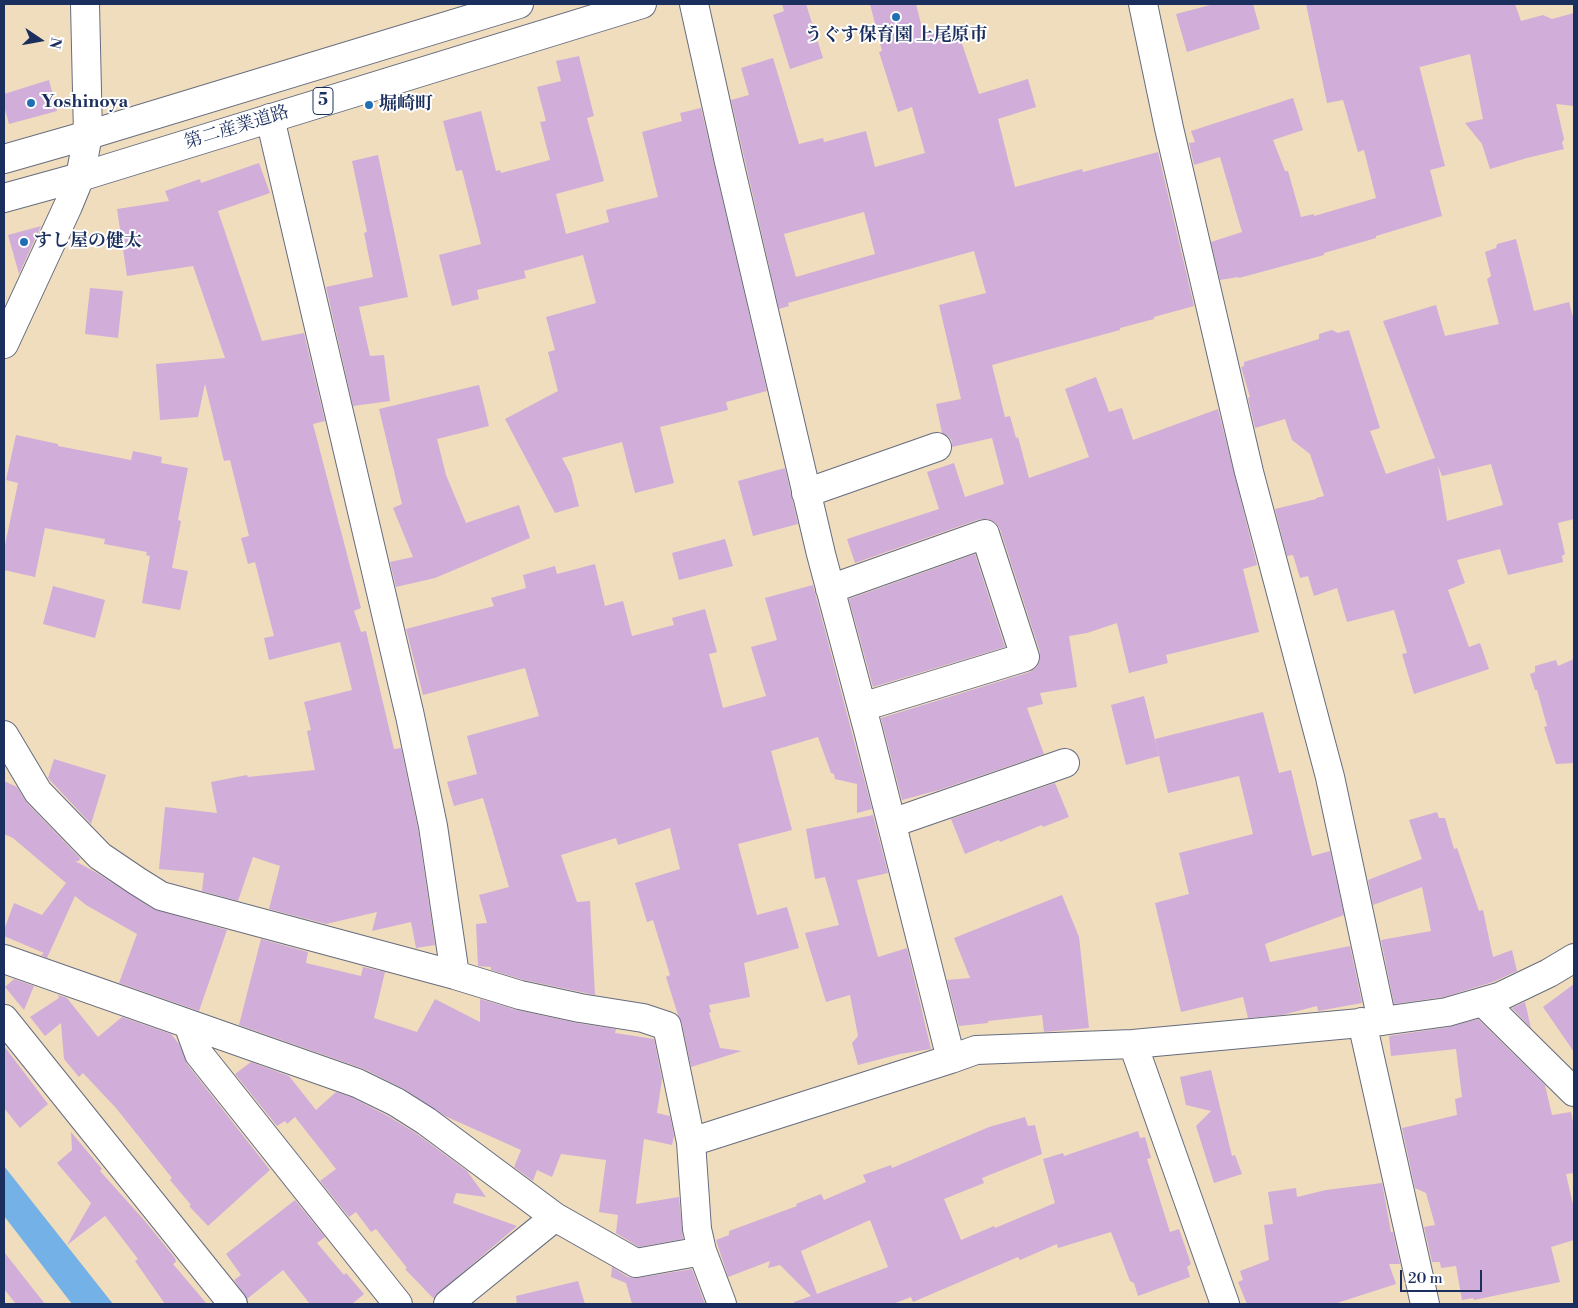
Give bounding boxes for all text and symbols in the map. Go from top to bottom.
marker: うぐす保育園 上尾原市 [890,11,902,23]
north arrow [15,15,65,65]
place label: うぐす保育園 上尾原市 [805,25,987,47]
text: N [45,36,65,50]
road number: 5 [313,88,333,114]
place label: Yoshinoya [41,92,128,114]
place label: 堀崎町 [379,94,433,116]
marker: Yoshinoya [25,97,37,109]
marker: 堀崎町 [363,99,375,111]
street label: 第二産業道路 [182,102,292,154]
place label: すし屋の健太 [34,231,142,253]
marker: すし屋の健太 [18,236,30,248]
scale bar [1403,1260,1486,1292]
text: 20 m [1408,1269,1443,1288]

